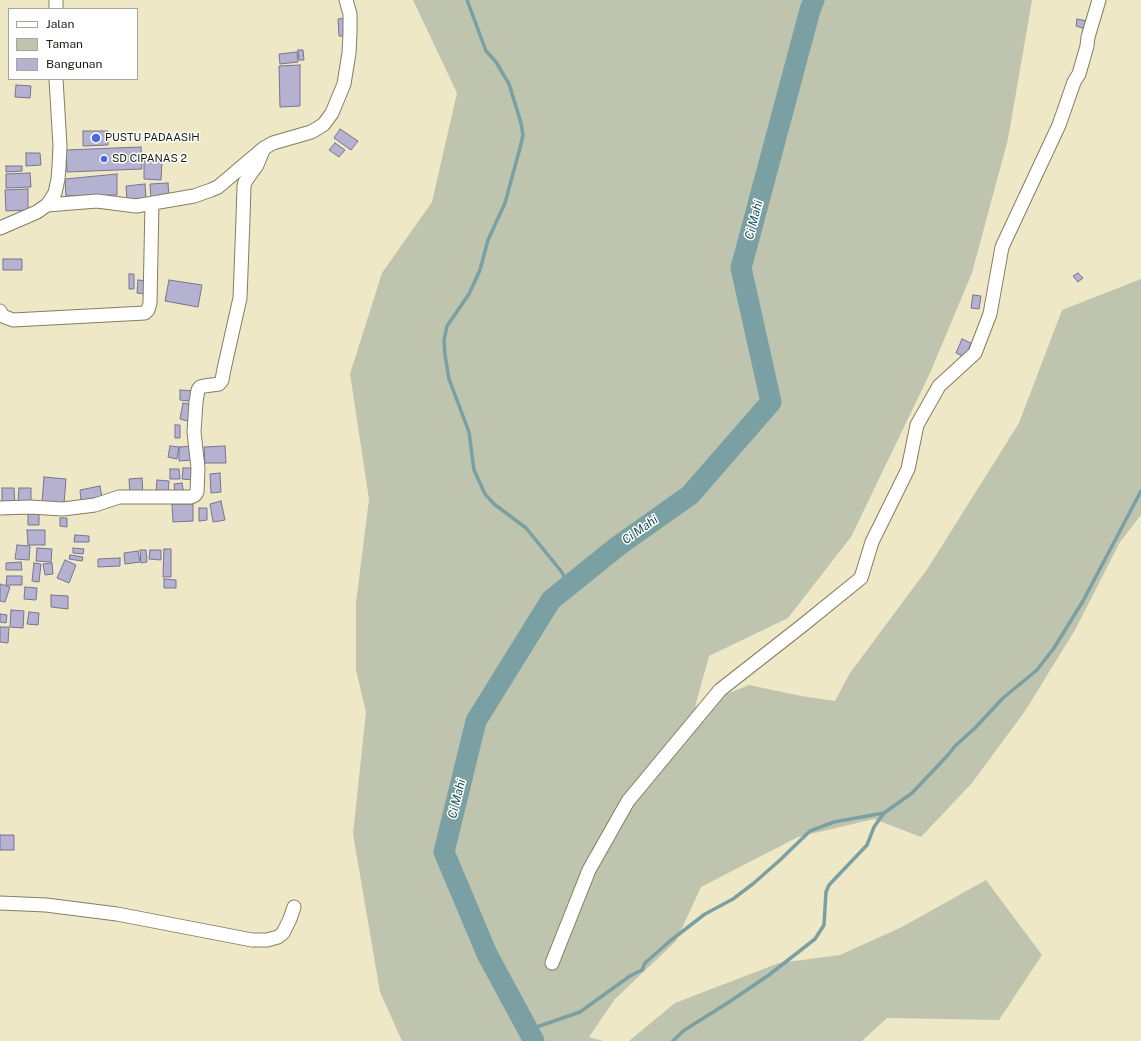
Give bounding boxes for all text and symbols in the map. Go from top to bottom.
legend [8,8,138,80]
text: Jalan [46,17,74,31]
text: Taman [46,37,83,51]
text: Bangunan [46,57,102,71]
place label: PUSTU PADAASIH [105,131,200,145]
marker: PUSTU PADAASIH [90,132,102,144]
place label: SD CIPANAS 2 [112,152,187,166]
marker: SD CIPANAS 2 [99,154,109,164]
water label: Ci Mahi [742,199,766,241]
water label: Ci Mahi [619,513,661,547]
water label: Ci Mahi [445,778,469,820]

